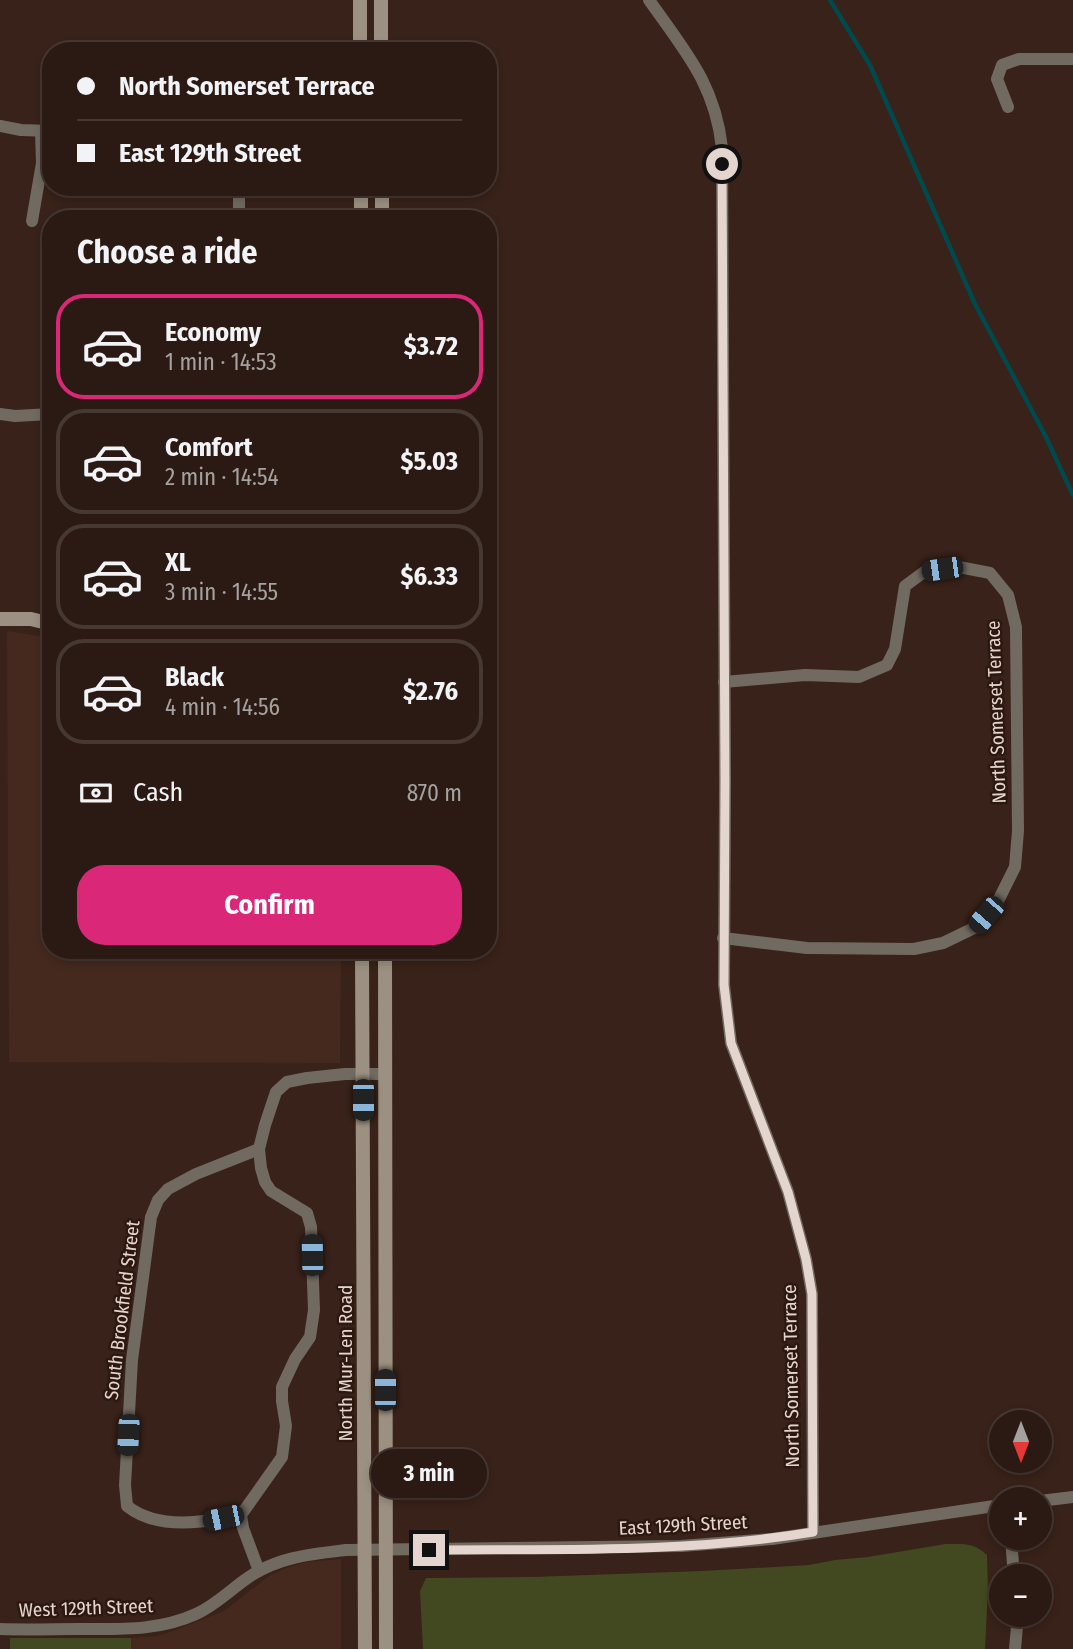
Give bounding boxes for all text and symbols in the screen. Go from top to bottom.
text: North Somerset Terrace [119,71,375,102]
text: East 129th Street [119,138,301,169]
route start [706,148,738,180]
text: Choose a ride [77,233,258,271]
icon: car [81,315,144,378]
text: Economy [165,317,261,348]
text: $3.72 [404,331,458,362]
text: 1 min · 14:53 [165,348,277,376]
icon: car [81,430,144,493]
text: Comfort [165,432,253,463]
text: $5.03 [400,446,458,477]
text: 2 min · 14:54 [165,463,279,491]
icon: car [81,545,144,608]
text: XL [165,547,191,578]
car [920,556,965,582]
text: $6.33 [400,561,458,592]
text: 3 min · 14:55 [165,578,278,606]
street label: North Somerset Terrace [981,620,1011,804]
icon: car [81,660,144,723]
text: Black [165,662,224,693]
text: $2.76 [403,676,458,707]
text: 4 min · 14:56 [165,693,280,721]
icon: cash [77,774,115,812]
text: Cash [133,777,183,808]
text: 870 m [407,779,462,807]
button: Confirm [77,865,462,945]
car [965,892,1008,938]
car [353,1079,374,1121]
street label: South Brookfield Street [100,1218,145,1401]
car [302,1234,323,1276]
street label: North Somerset Terrace [778,1284,804,1468]
street label: North Mur-Len Road [334,1285,357,1441]
car [375,1369,396,1411]
north arrow [989,1410,1052,1474]
map controls [989,1410,1052,1627]
car [117,1413,140,1457]
callout: 3 min [371,1448,487,1498]
text: 3 min [403,1459,455,1487]
button: + [989,1487,1052,1550]
car [201,1503,246,1533]
street label: East 129th Street [618,1510,749,1540]
route end [413,1534,445,1566]
button: − [989,1564,1052,1627]
street label: West 129th Street [18,1594,154,1622]

